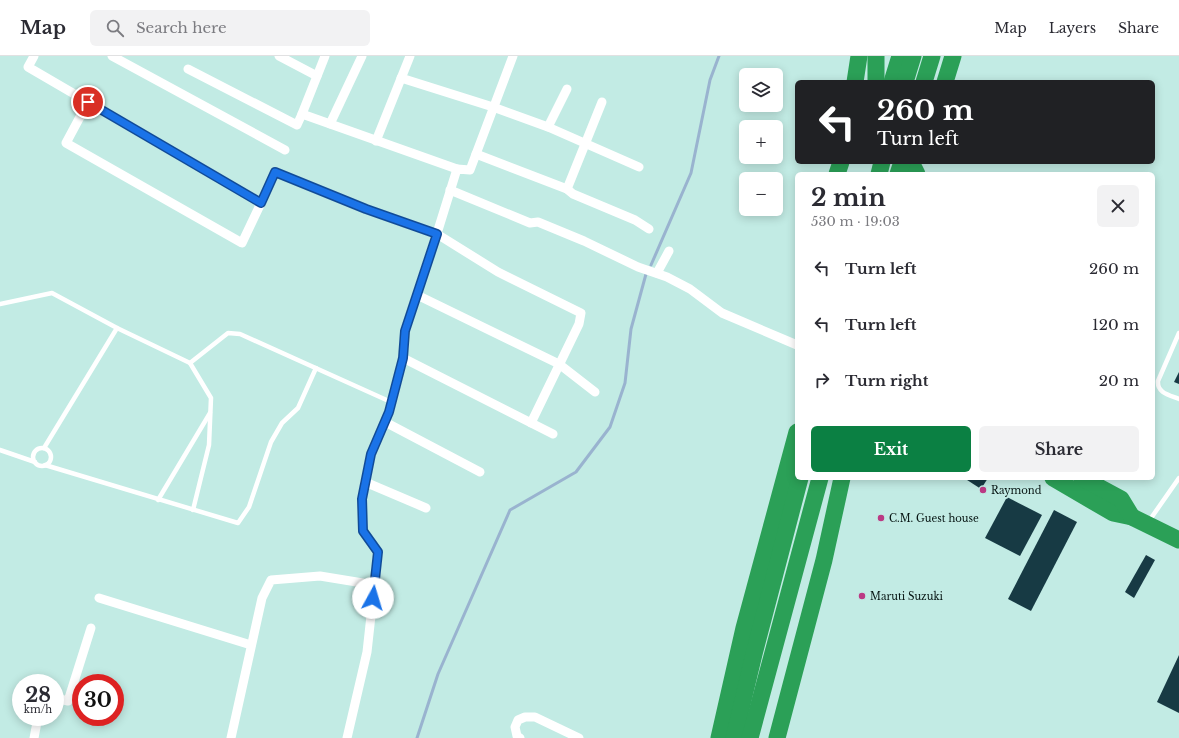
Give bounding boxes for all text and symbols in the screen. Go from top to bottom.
search box [90,10,370,46]
text: Map [20,16,66,39]
icon: search [104,17,126,39]
text: Search here [136,18,227,37]
text: Map [994,19,1027,37]
text: Layers [1049,19,1096,37]
text: Share [1118,19,1159,37]
map controls [739,68,783,216]
button: layers [739,68,783,112]
pin [71,85,105,119]
icon: arrive [77,91,99,113]
text: 260 m [877,93,974,128]
icon: left [811,96,863,148]
button: + [739,120,783,164]
text: Turn left [877,128,959,150]
button: − [739,172,783,216]
text: 2 min [811,183,886,212]
button: close [1097,185,1139,227]
text: 530 m · 19:03 [811,213,900,230]
icon: left [811,257,833,279]
text: Turn left [845,259,916,278]
text: 260 m [1089,259,1139,278]
icon: left [811,313,833,335]
text: Turn left [845,315,916,334]
text: 120 m [1092,315,1139,334]
icon: right [811,369,833,391]
text: Turn right [845,371,928,390]
text: 20 m [1099,371,1139,390]
button: Exit [811,426,971,472]
button: Share [979,426,1139,472]
place label: Raymond [991,484,1042,497]
marker: Raymond [978,485,988,495]
place label: C.M. Guest house [889,512,979,525]
marker: C.M. Guest house [876,513,886,523]
position arrow [352,577,394,619]
place label: Maruti Suzuki [870,590,944,603]
marker: Maruti Suzuki [857,591,867,601]
speed limit sign: 30 [72,674,124,726]
text: 28 [25,683,51,707]
text: km/h [24,703,52,716]

